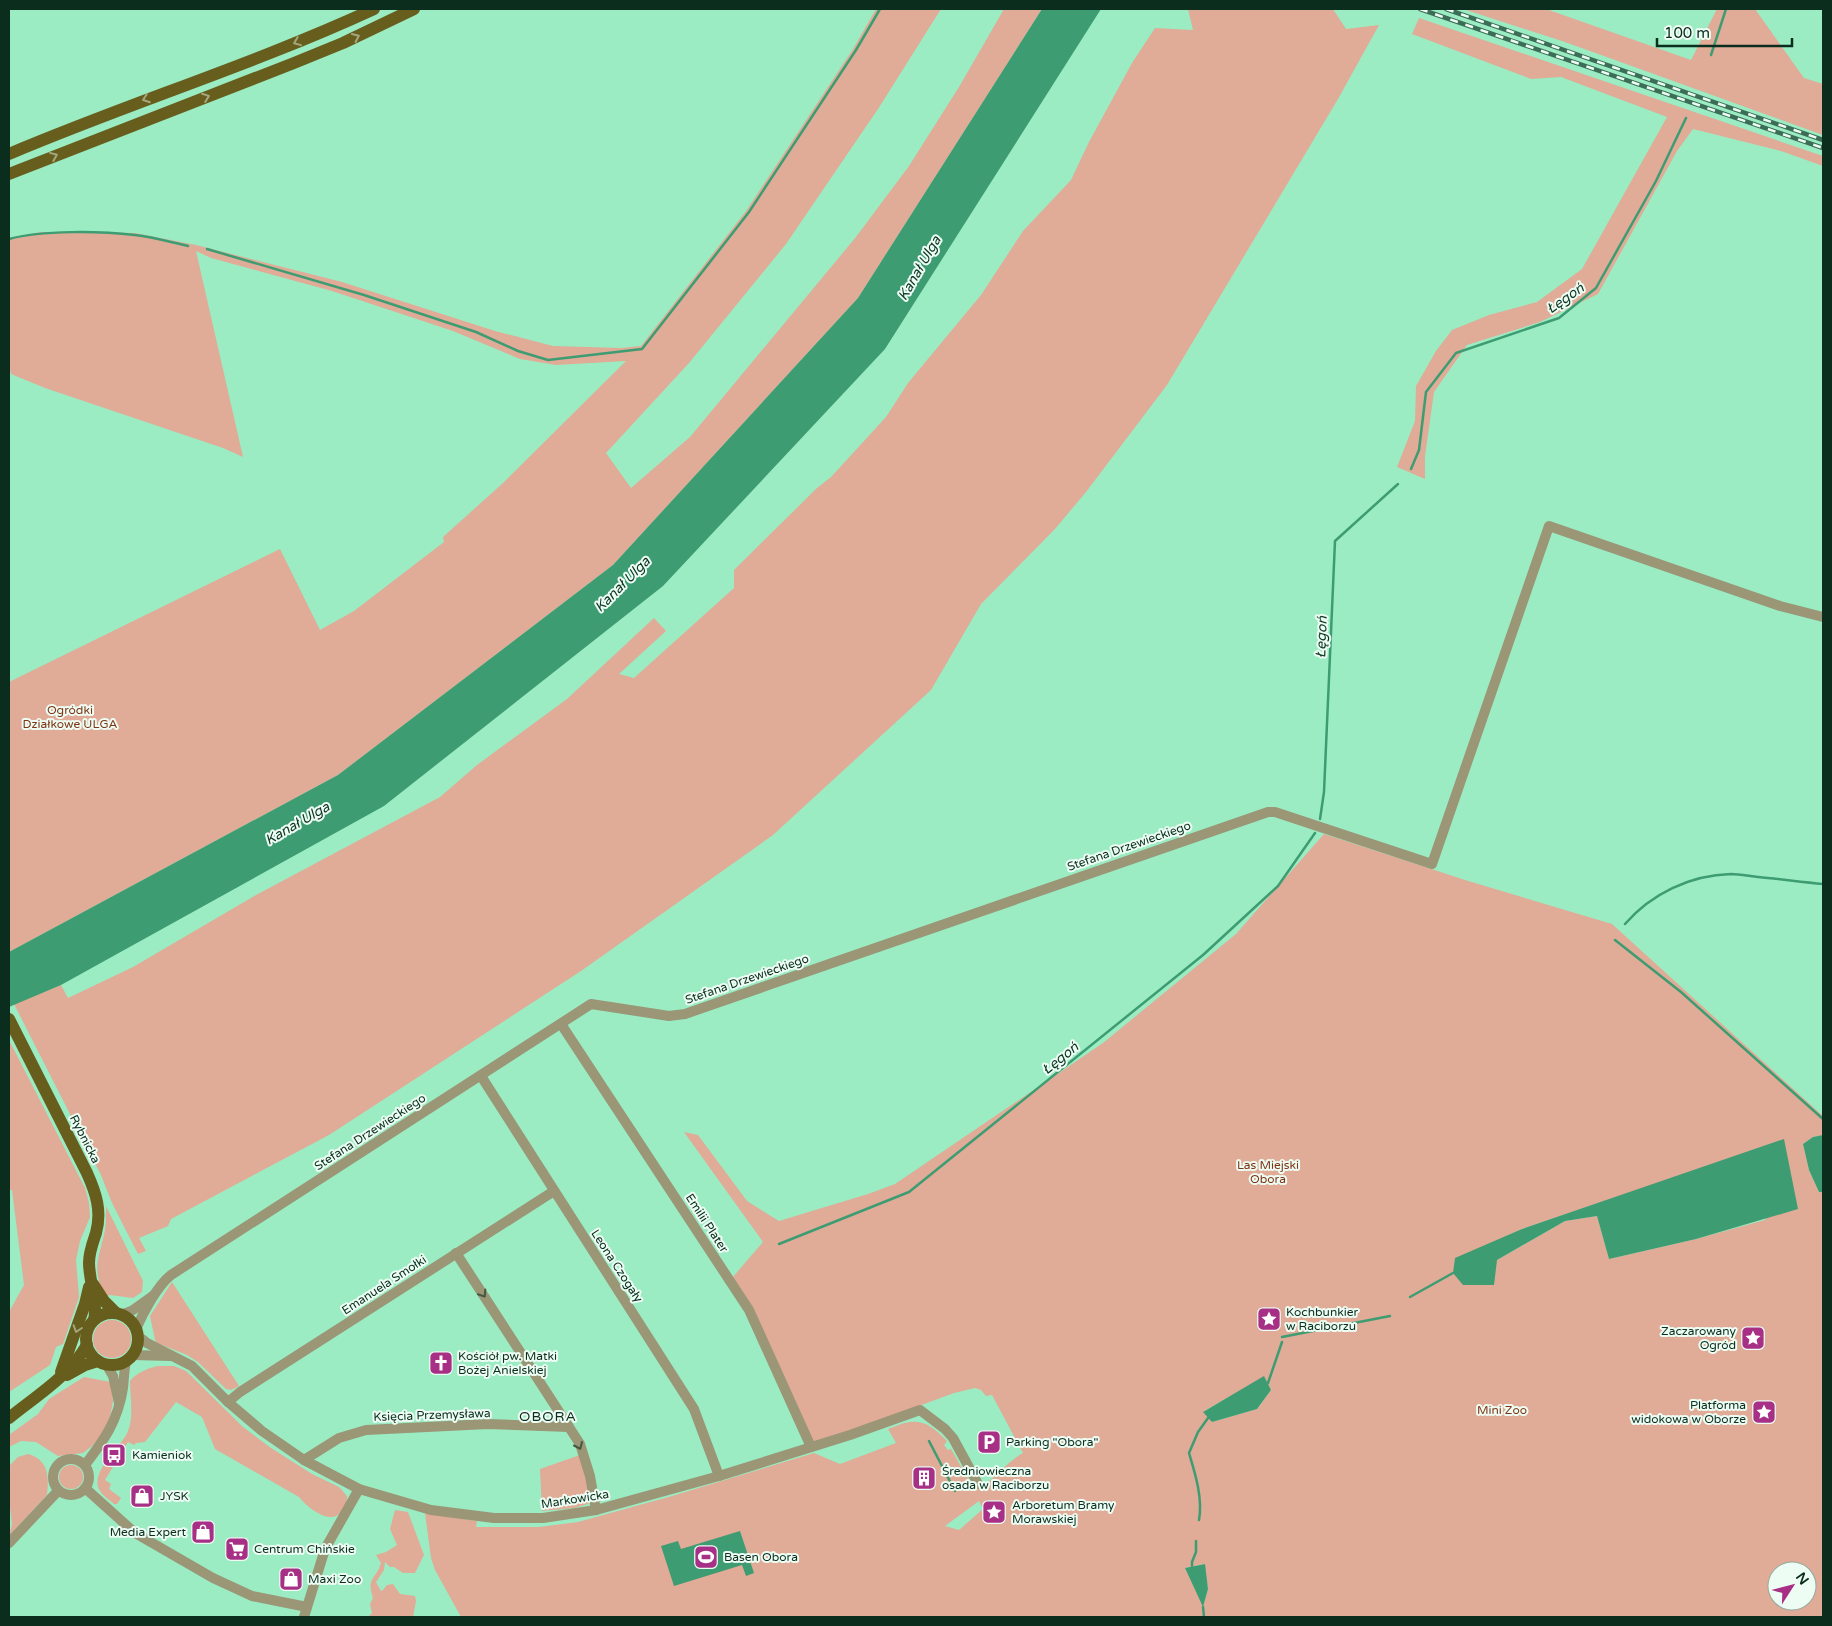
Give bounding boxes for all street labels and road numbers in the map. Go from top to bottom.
street label: Stefana Drzewieckiego [1065,818,1193,874]
street label: Stefana Drzewieckiego [683,951,811,1007]
street label: Stefana Drzewieckiego [312,1091,428,1173]
street label: Rybnicka [67,1112,103,1166]
street label: Emilii Plater [683,1191,731,1255]
street label: Leona Czogały [588,1227,646,1305]
street label: Emanuela Smołki [339,1252,429,1318]
street label: Księcia Przemysława [373,1406,491,1424]
street label: Markowicka [540,1487,610,1511]

